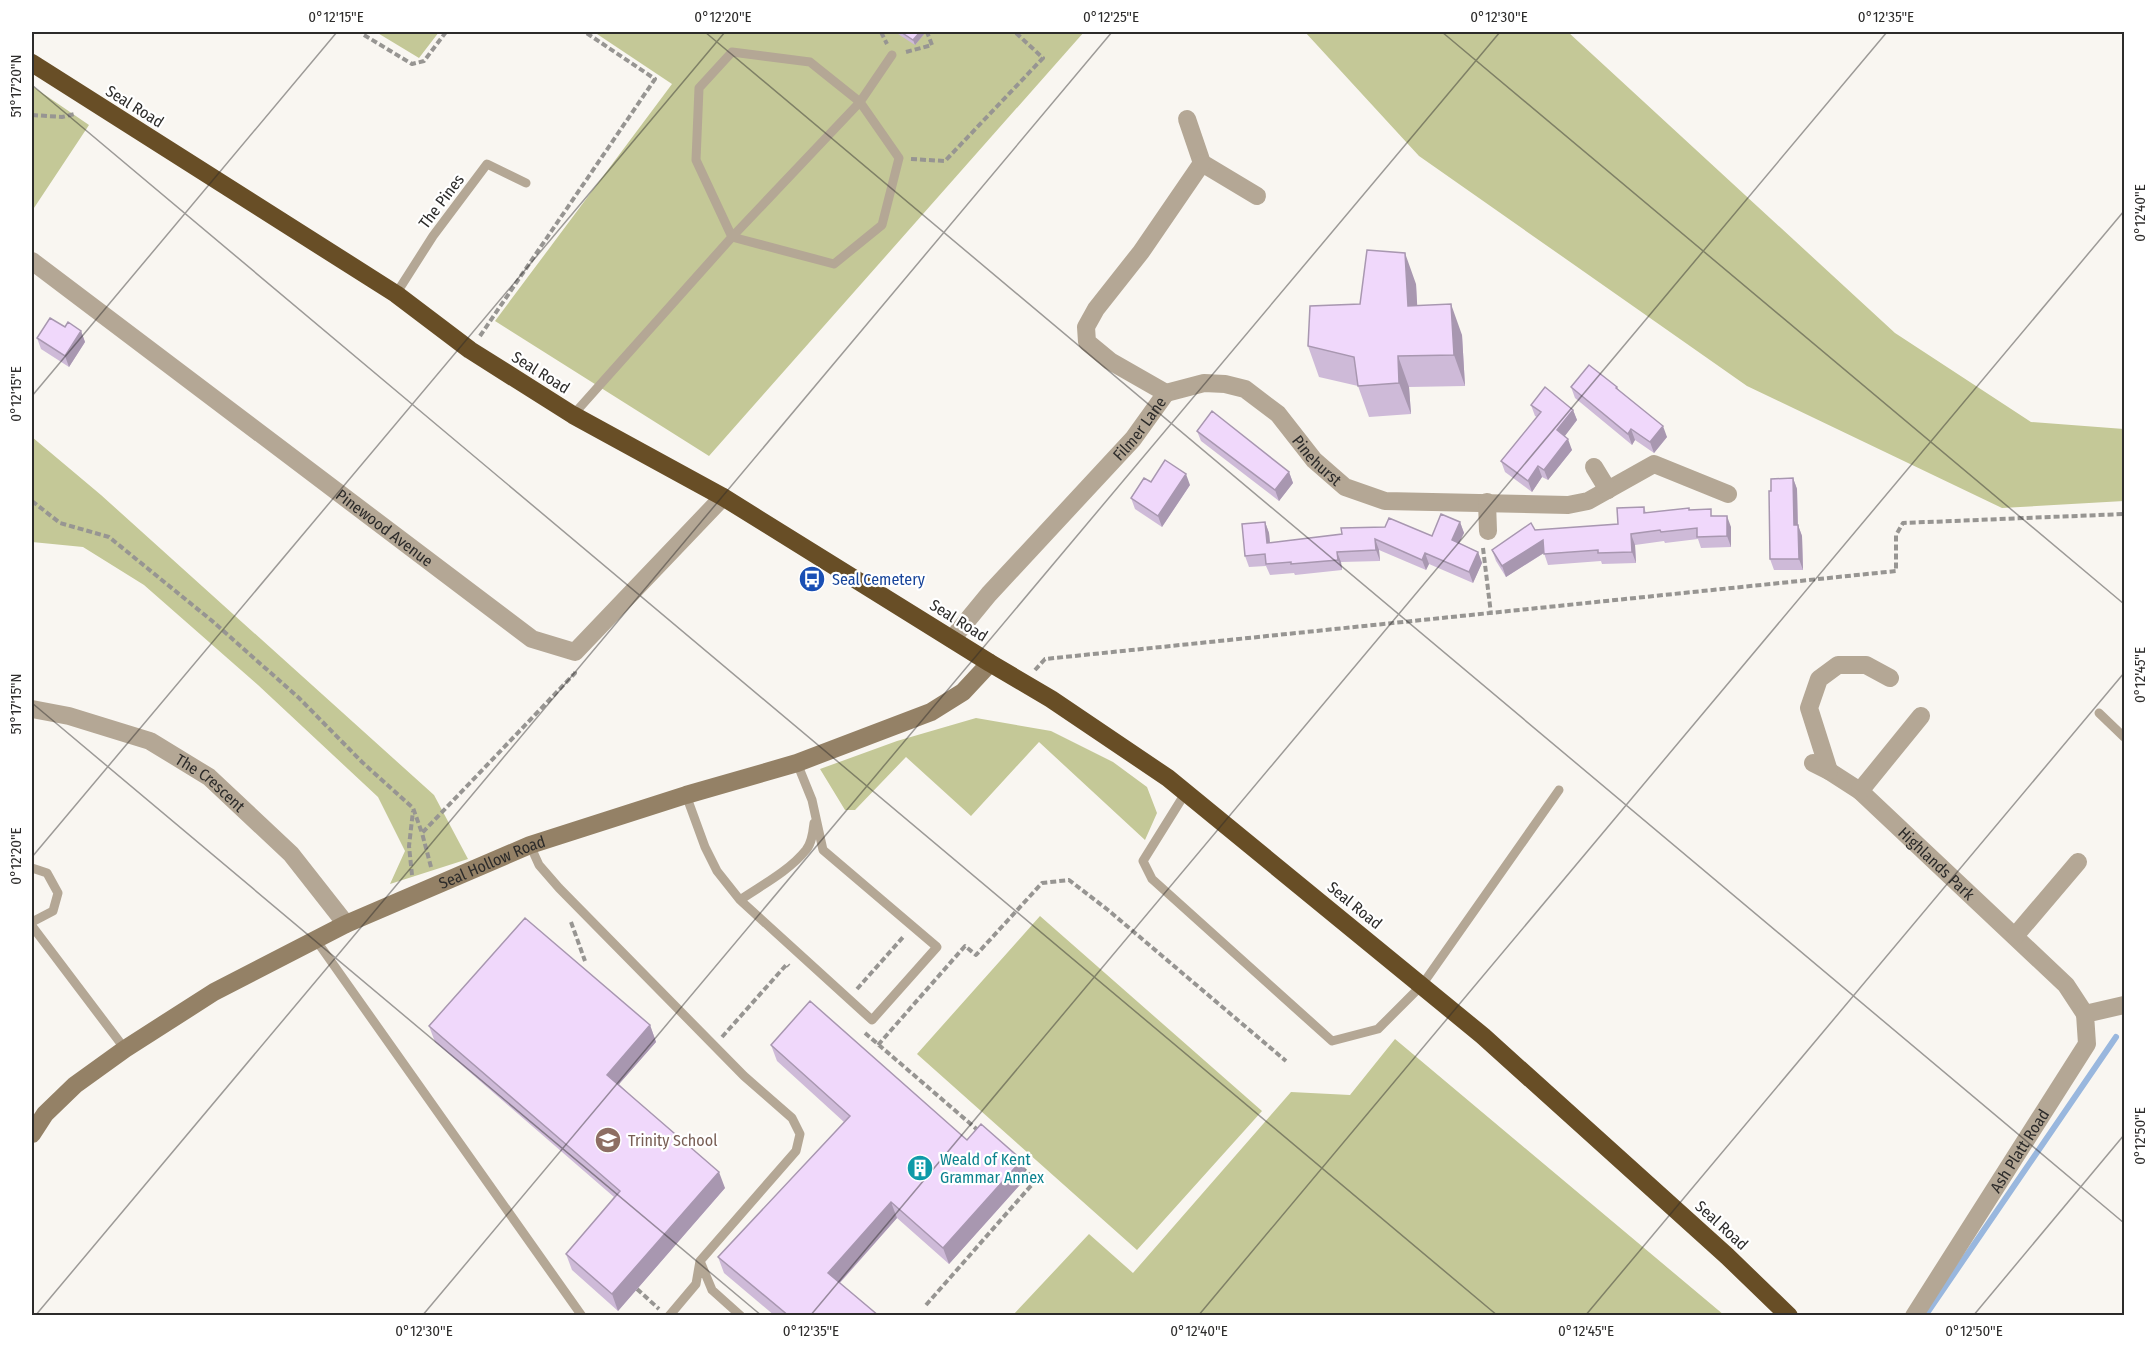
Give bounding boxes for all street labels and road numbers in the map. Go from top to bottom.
street label: Seal Road [102,81,167,132]
street label: The Pines [415,170,468,232]
street label: Seal Road [508,347,573,398]
street label: Filmer Lane [1109,393,1170,465]
street label: Pinehurst [1288,431,1346,490]
street label: Pinewood Avenue [332,485,437,571]
street label: Seal Road [926,595,991,646]
street label: The Crescent [172,750,249,816]
street label: Highlands Park [1894,823,1979,904]
street label: Seal Hollow Road [436,832,548,893]
street label: Seal Road [1324,878,1386,933]
street label: Ash Platt Road [1986,1106,2053,1196]
street label: Seal Road [1691,1197,1752,1254]

